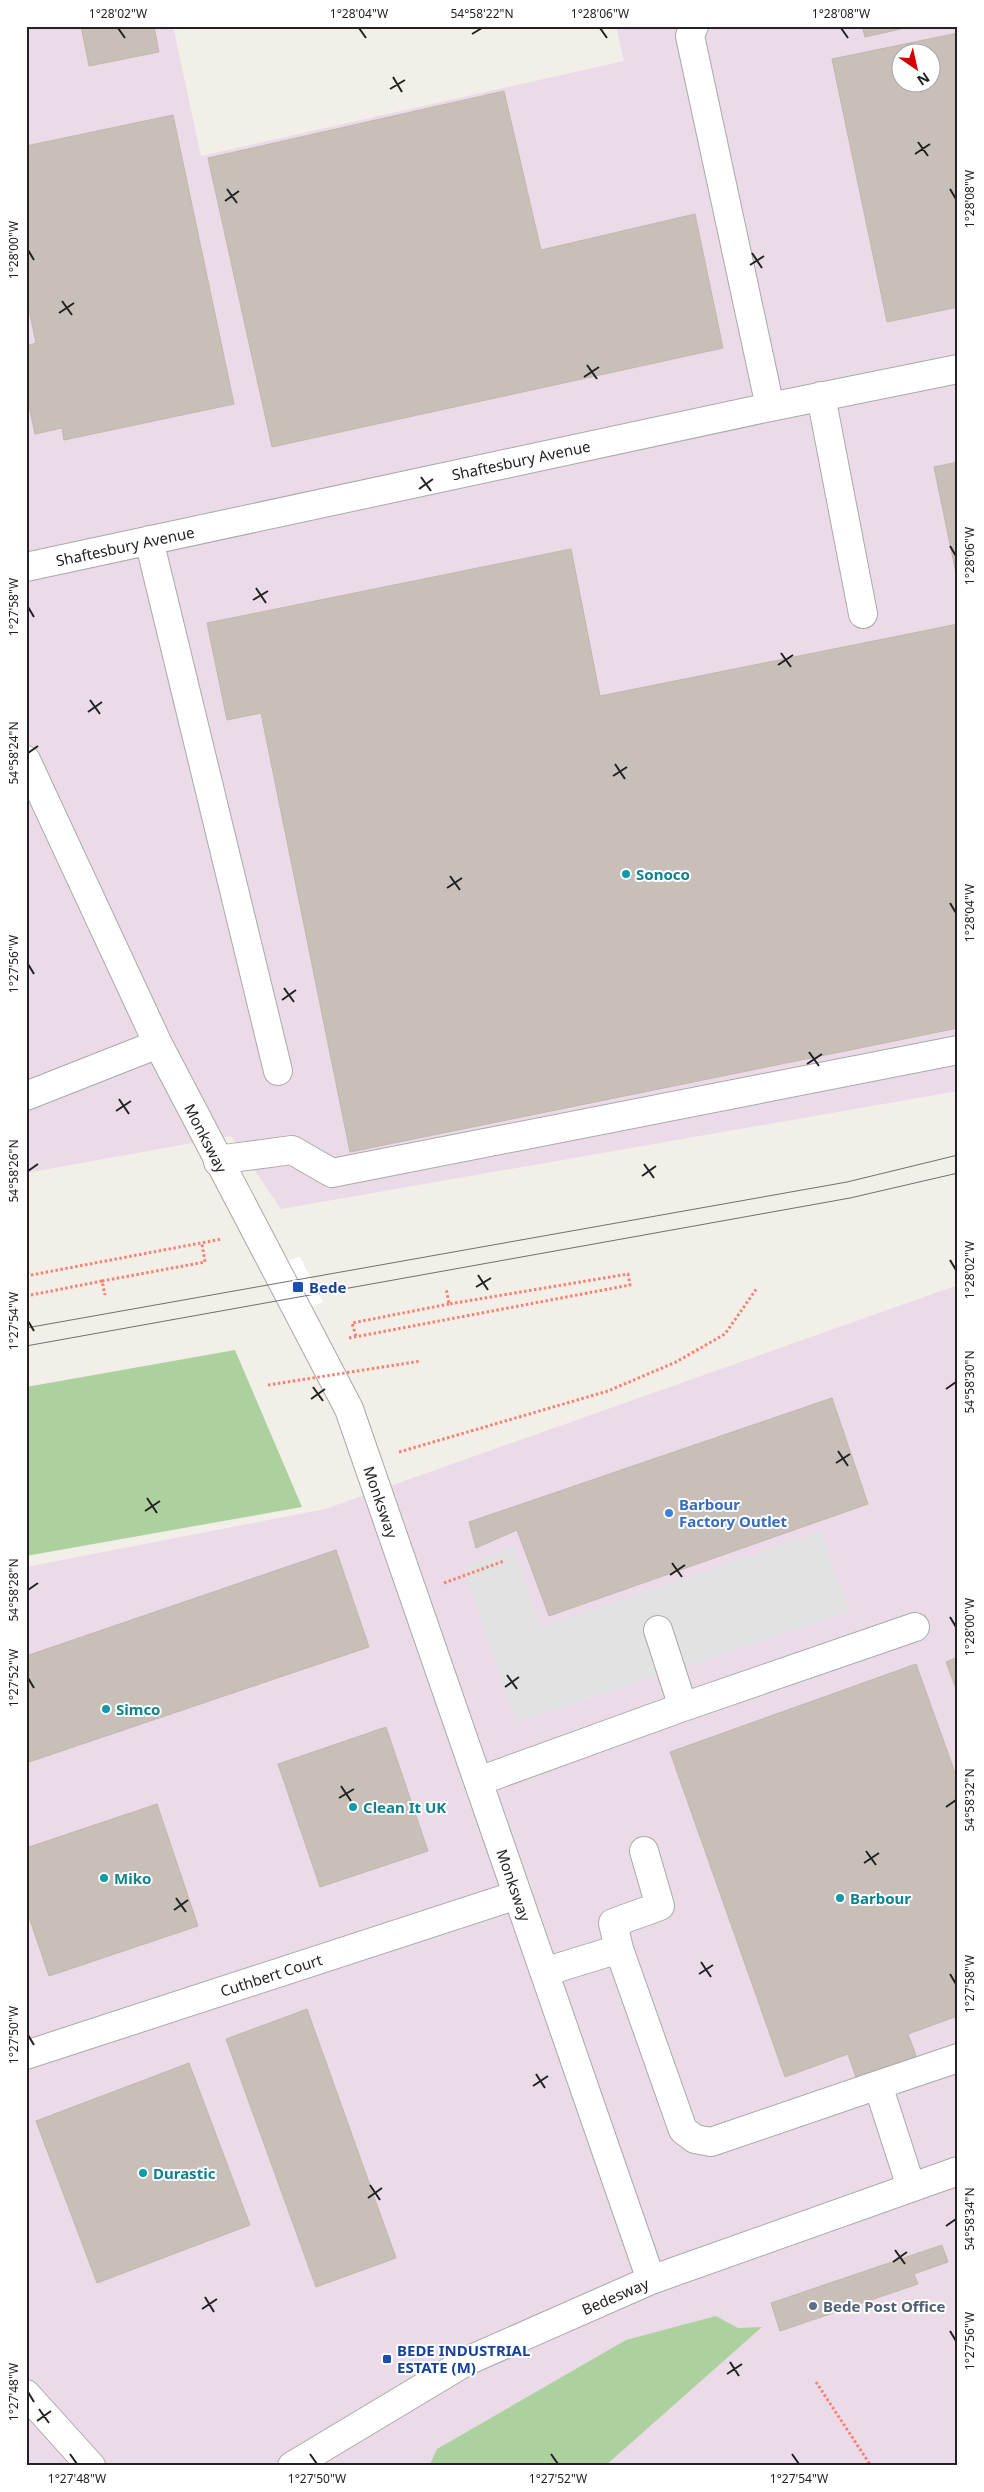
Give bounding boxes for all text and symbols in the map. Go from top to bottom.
text: 1°28'02"W [89,5,147,22]
text: 1°28'04"W [330,5,388,22]
text: 54°58'22"N [450,5,514,22]
text: 1°28'06"W [571,5,629,22]
text: 1°28'08"W [812,5,870,22]
north arrow [892,42,942,92]
text: N [914,68,934,90]
text: 1°28'08"W [961,170,978,228]
text: 1°28'00"W [5,221,22,279]
street label: Shaftesbury Avenue [450,436,592,484]
street label: Shaftesbury Avenue [54,522,196,570]
text: 1°28'06"W [961,527,978,585]
text: 1°27'58"W [5,578,22,636]
text: 54°58'24"N [5,721,22,785]
place label: Sonoco [636,864,690,884]
marker: Sonoco [620,868,632,880]
text: 1°28'04"W [961,884,978,942]
text: 1°27'56"W [5,935,22,993]
street label: Monksway [180,1100,232,1176]
text: 54°58'26"N [5,1139,22,1203]
text: 1°28'02"W [961,1241,978,1299]
place label: Bede [309,1277,346,1297]
marker: Bede [291,1280,305,1294]
text: 1°27'54"W [5,1292,22,1350]
text: 54°58'30"N [961,1350,978,1414]
street label: Monksway [359,1463,403,1541]
place label: Barbour Factory Outlet [679,1494,788,1531]
marker: Barbour Factory Outlet [663,1507,675,1519]
text: 54°58'28"N [5,1558,22,1622]
text: 1°28'00"W [961,1598,978,1656]
text: 1°27'52"W [5,1649,22,1707]
place label: Simco [116,1699,161,1719]
marker: Simco [100,1703,112,1715]
text: 54°58'32"N [961,1768,978,1832]
place label: Clean It UK [363,1797,446,1817]
marker: Clean It UK [347,1801,359,1813]
street label: Monksway [492,1846,536,1924]
place label: Miko [114,1868,151,1888]
marker: Miko [98,1872,110,1884]
place label: Barbour [850,1888,911,1908]
marker: Barbour [834,1892,846,1904]
street label: Cuthbert Court [217,1949,325,2001]
text: 1°27'58"W [961,1955,978,2013]
text: 1°27'50"W [5,2006,22,2064]
place label: Durastic [153,2163,216,2183]
marker: Durastic [137,2167,149,2179]
text: 54°58'34"N [961,2187,978,2251]
street label: Bedesway [578,2273,652,2319]
place label: Bede Post Office [823,2296,946,2316]
marker: Bede Post Office [807,2300,819,2312]
text: 1°27'56"W [961,2312,978,2370]
place label: BEDE INDUSTRIAL ESTATE (M) [397,2340,530,2377]
marker: BEDE INDUSTRIAL ESTATE (M) [381,2353,393,2365]
text: 1°27'48"W [5,2363,22,2421]
text: 1°27'48"W [48,2470,106,2487]
text: 1°27'50"W [288,2470,346,2487]
text: 1°27'52"W [529,2470,587,2487]
text: 1°27'54"W [770,2470,828,2487]

